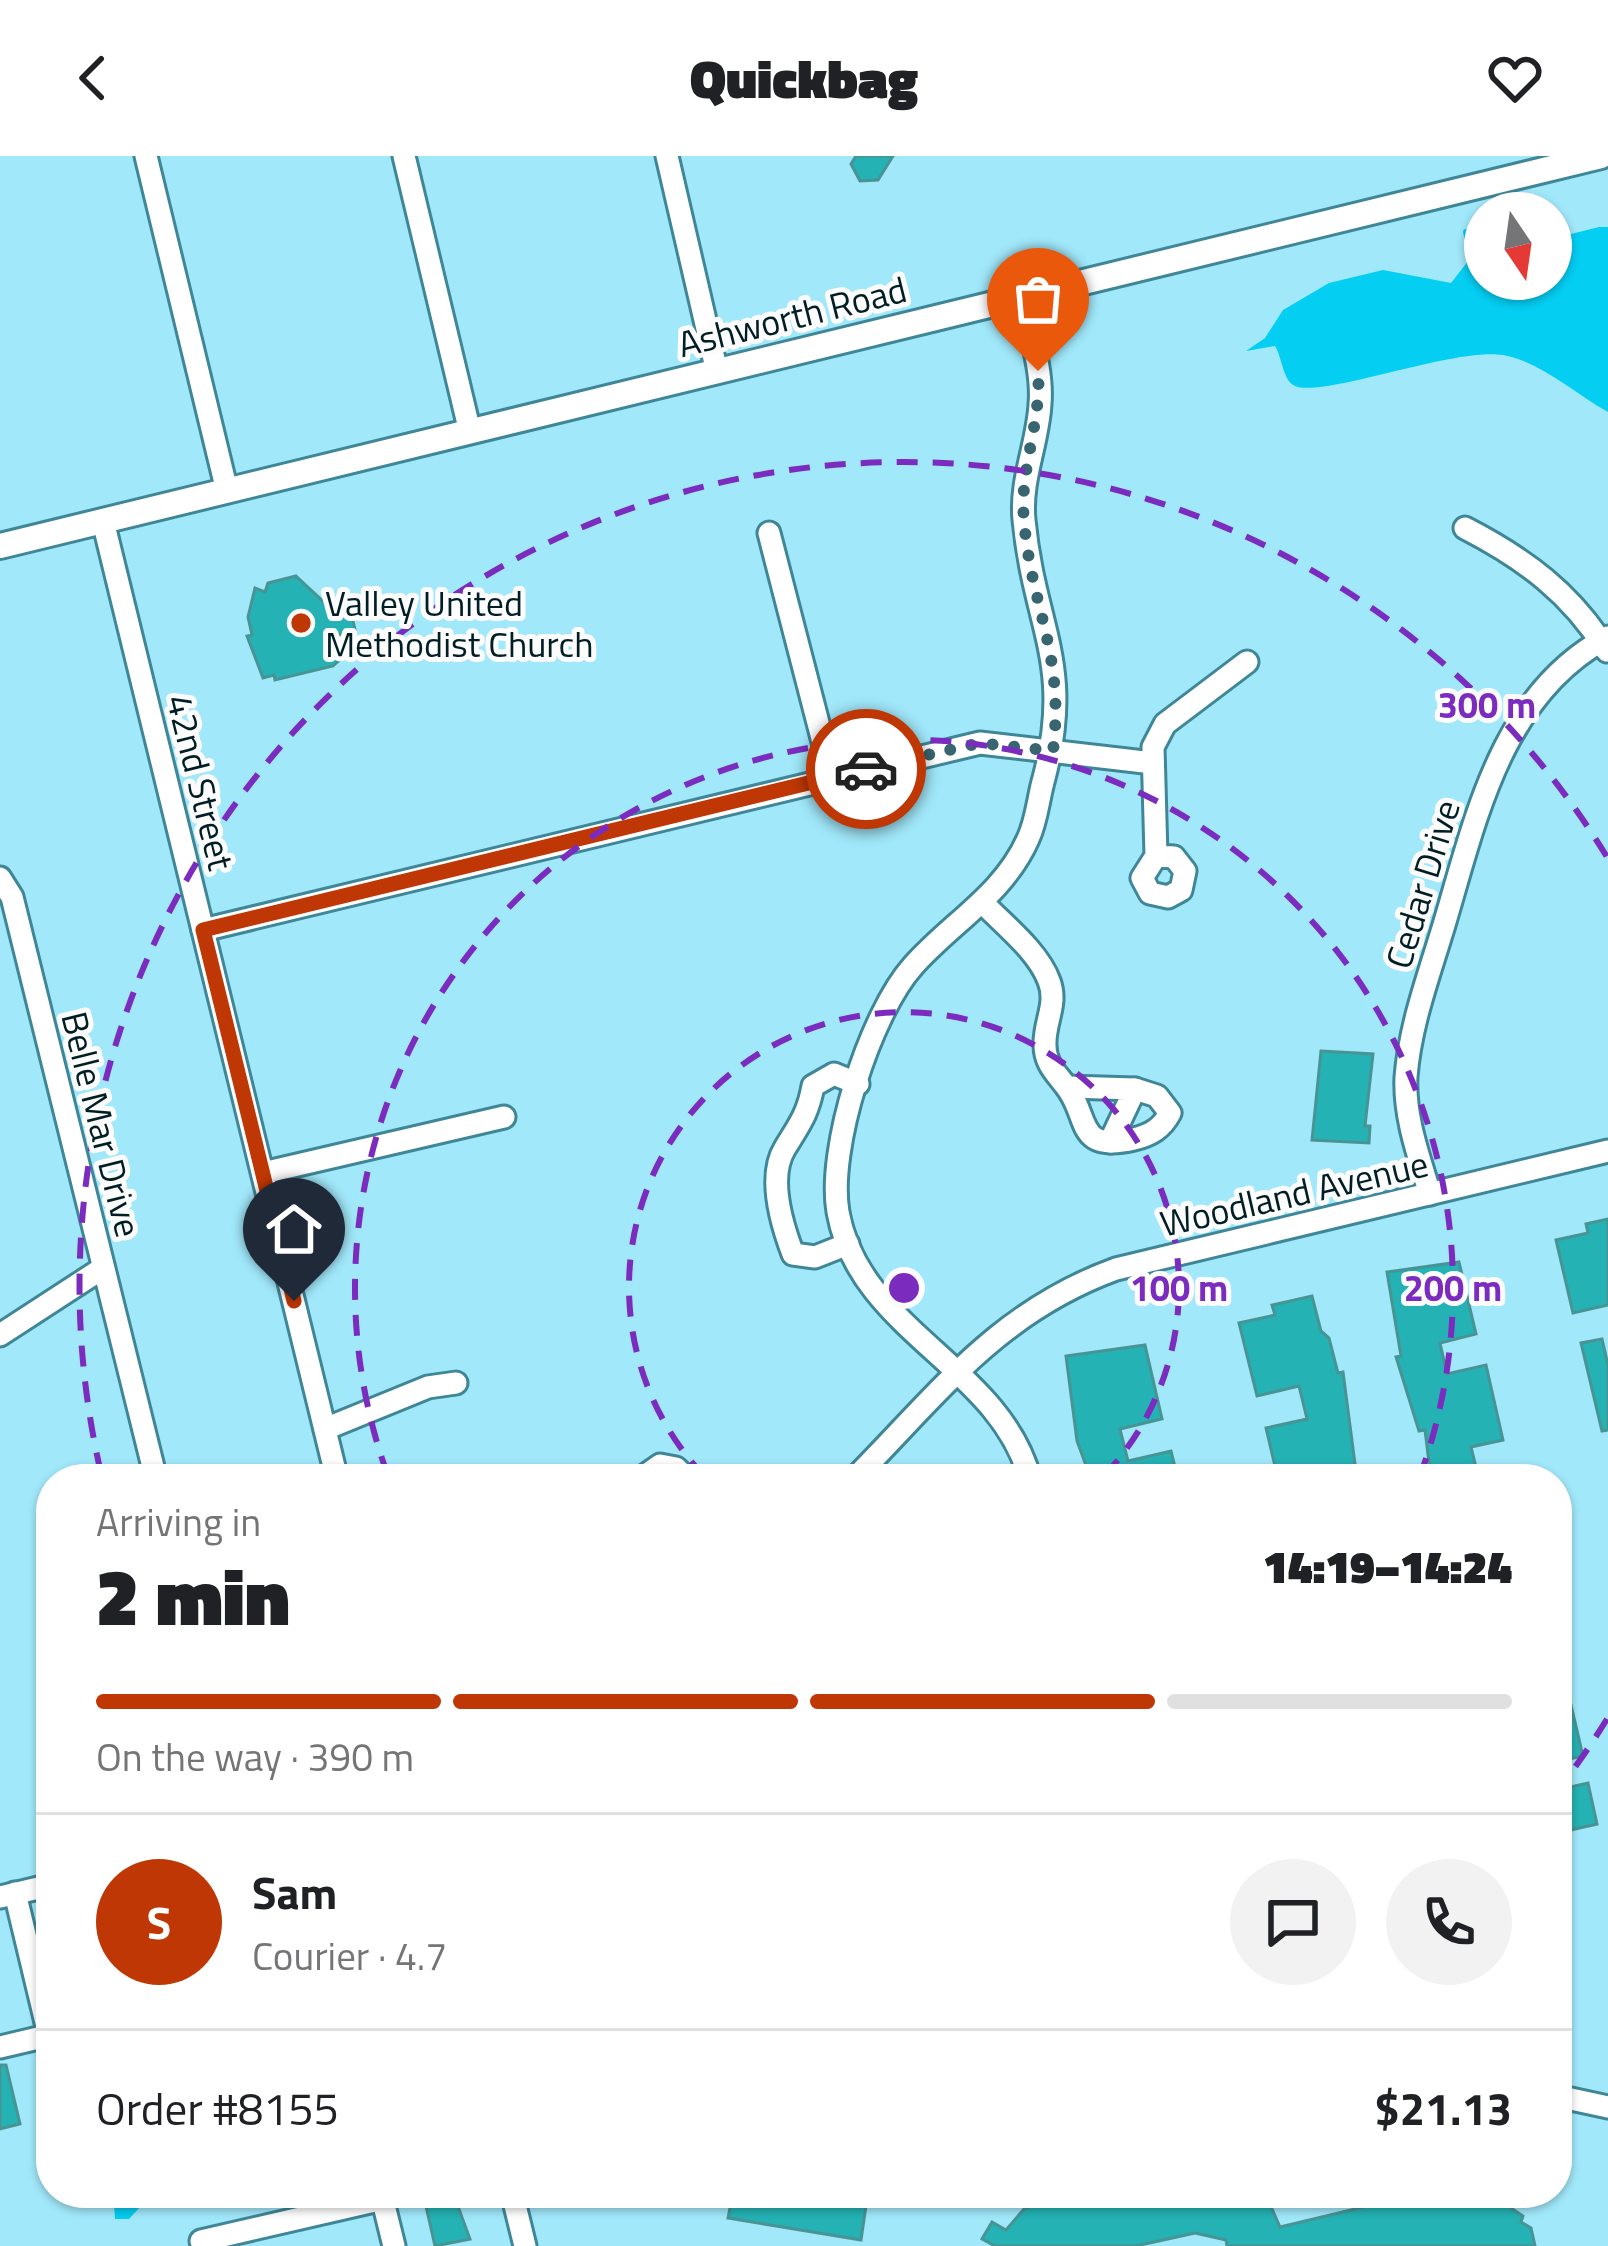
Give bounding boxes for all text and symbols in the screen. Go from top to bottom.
text: Quickbag [690,37,918,119]
icon: back [60,45,126,111]
icon: heart [1482,45,1548,111]
north arrow [1464,192,1572,300]
map controls [1464,192,1572,300]
pin [987,248,1089,371]
street label: Ashworth Road [672,261,912,371]
icon: bag [1005,266,1071,332]
place label: Valley United Methodist Church [325,575,594,671]
marker: Valley United Methodist Church [288,610,314,636]
text: 300 m [1438,677,1536,732]
street label: 42nd Street [153,688,249,876]
courier [806,709,926,829]
icon: car [833,736,899,802]
street label: Cedar Drive [1370,793,1474,975]
street label: Belle Mar Drive [47,1006,157,1242]
street label: Woodland Avenue [1155,1135,1433,1251]
pin [243,1178,345,1301]
icon: home [261,1196,327,1262]
text: 100 m [1130,1260,1228,1315]
text: 200 m [1404,1260,1502,1315]
centre of rings [883,1267,925,1309]
text: Arriving in [96,1492,261,1551]
text: 14:19–14:24 [1263,1532,1512,1600]
text: 2 min [96,1537,290,1655]
text: On the way · 390 m [96,1727,414,1786]
text: Sam [252,1858,337,1926]
button: chat [1230,1859,1356,1985]
button: phone [1386,1859,1512,1985]
text: S [147,1888,171,1956]
text: Courier · 4.7 [252,1926,447,1985]
text: Order #8155 [96,2074,339,2142]
text: $21.13 [1374,2074,1512,2142]

